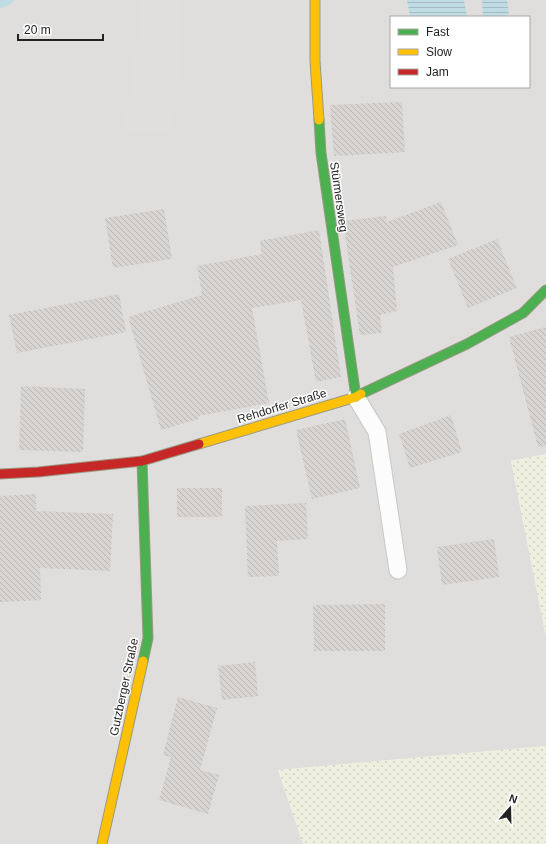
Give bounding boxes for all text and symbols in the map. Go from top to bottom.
scale bar [18,16,103,42]
legend [390,16,530,88]
text: 20 m [24,23,51,37]
text: Fast [426,25,450,39]
text: Slow [426,45,452,59]
text: Jam [426,65,449,79]
street label: Stürmersweg [327,161,351,233]
street label: Rehdorfer Straße [236,386,329,426]
street label: Gutzberger Straße [107,637,141,737]
north arrow [490,788,530,828]
text: N [508,792,519,806]

